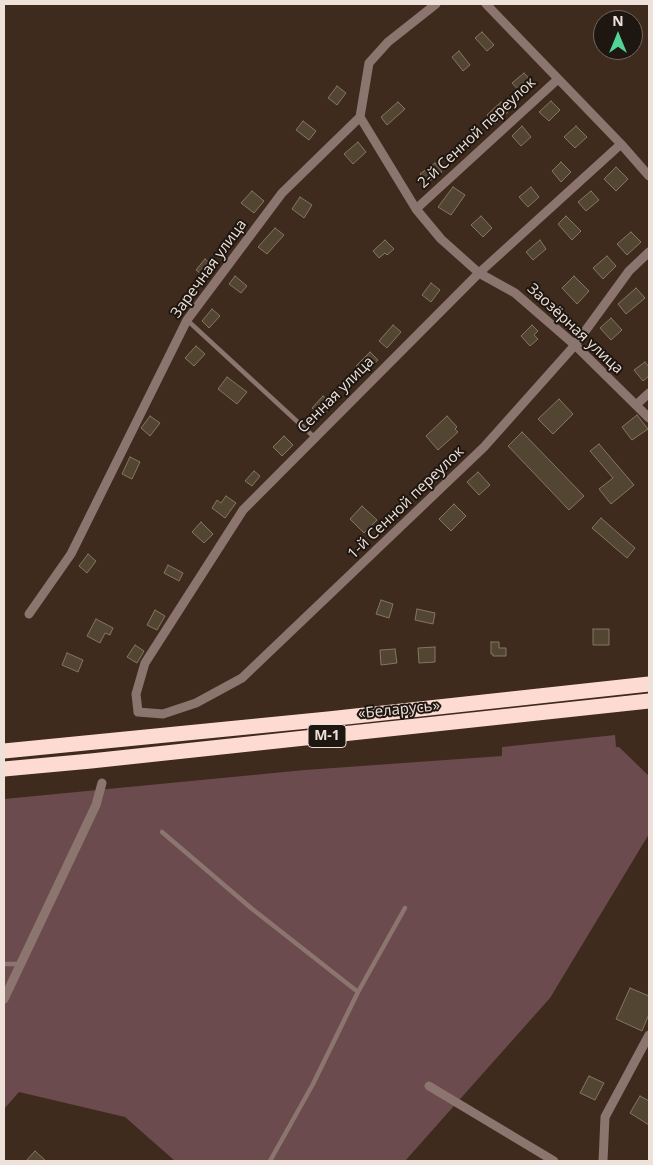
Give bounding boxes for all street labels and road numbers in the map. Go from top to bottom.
street label: 2-й Сенной переулок [414,74,540,192]
street label: Заречная улица [167,216,251,322]
street label: Заозёрная улица [523,280,627,378]
street label: Сенная улица [294,353,378,437]
street label: 1-й Сенной переулок [344,443,468,563]
street label: «Беларусь» [357,697,441,723]
road number: М-1 [308,724,346,748]

